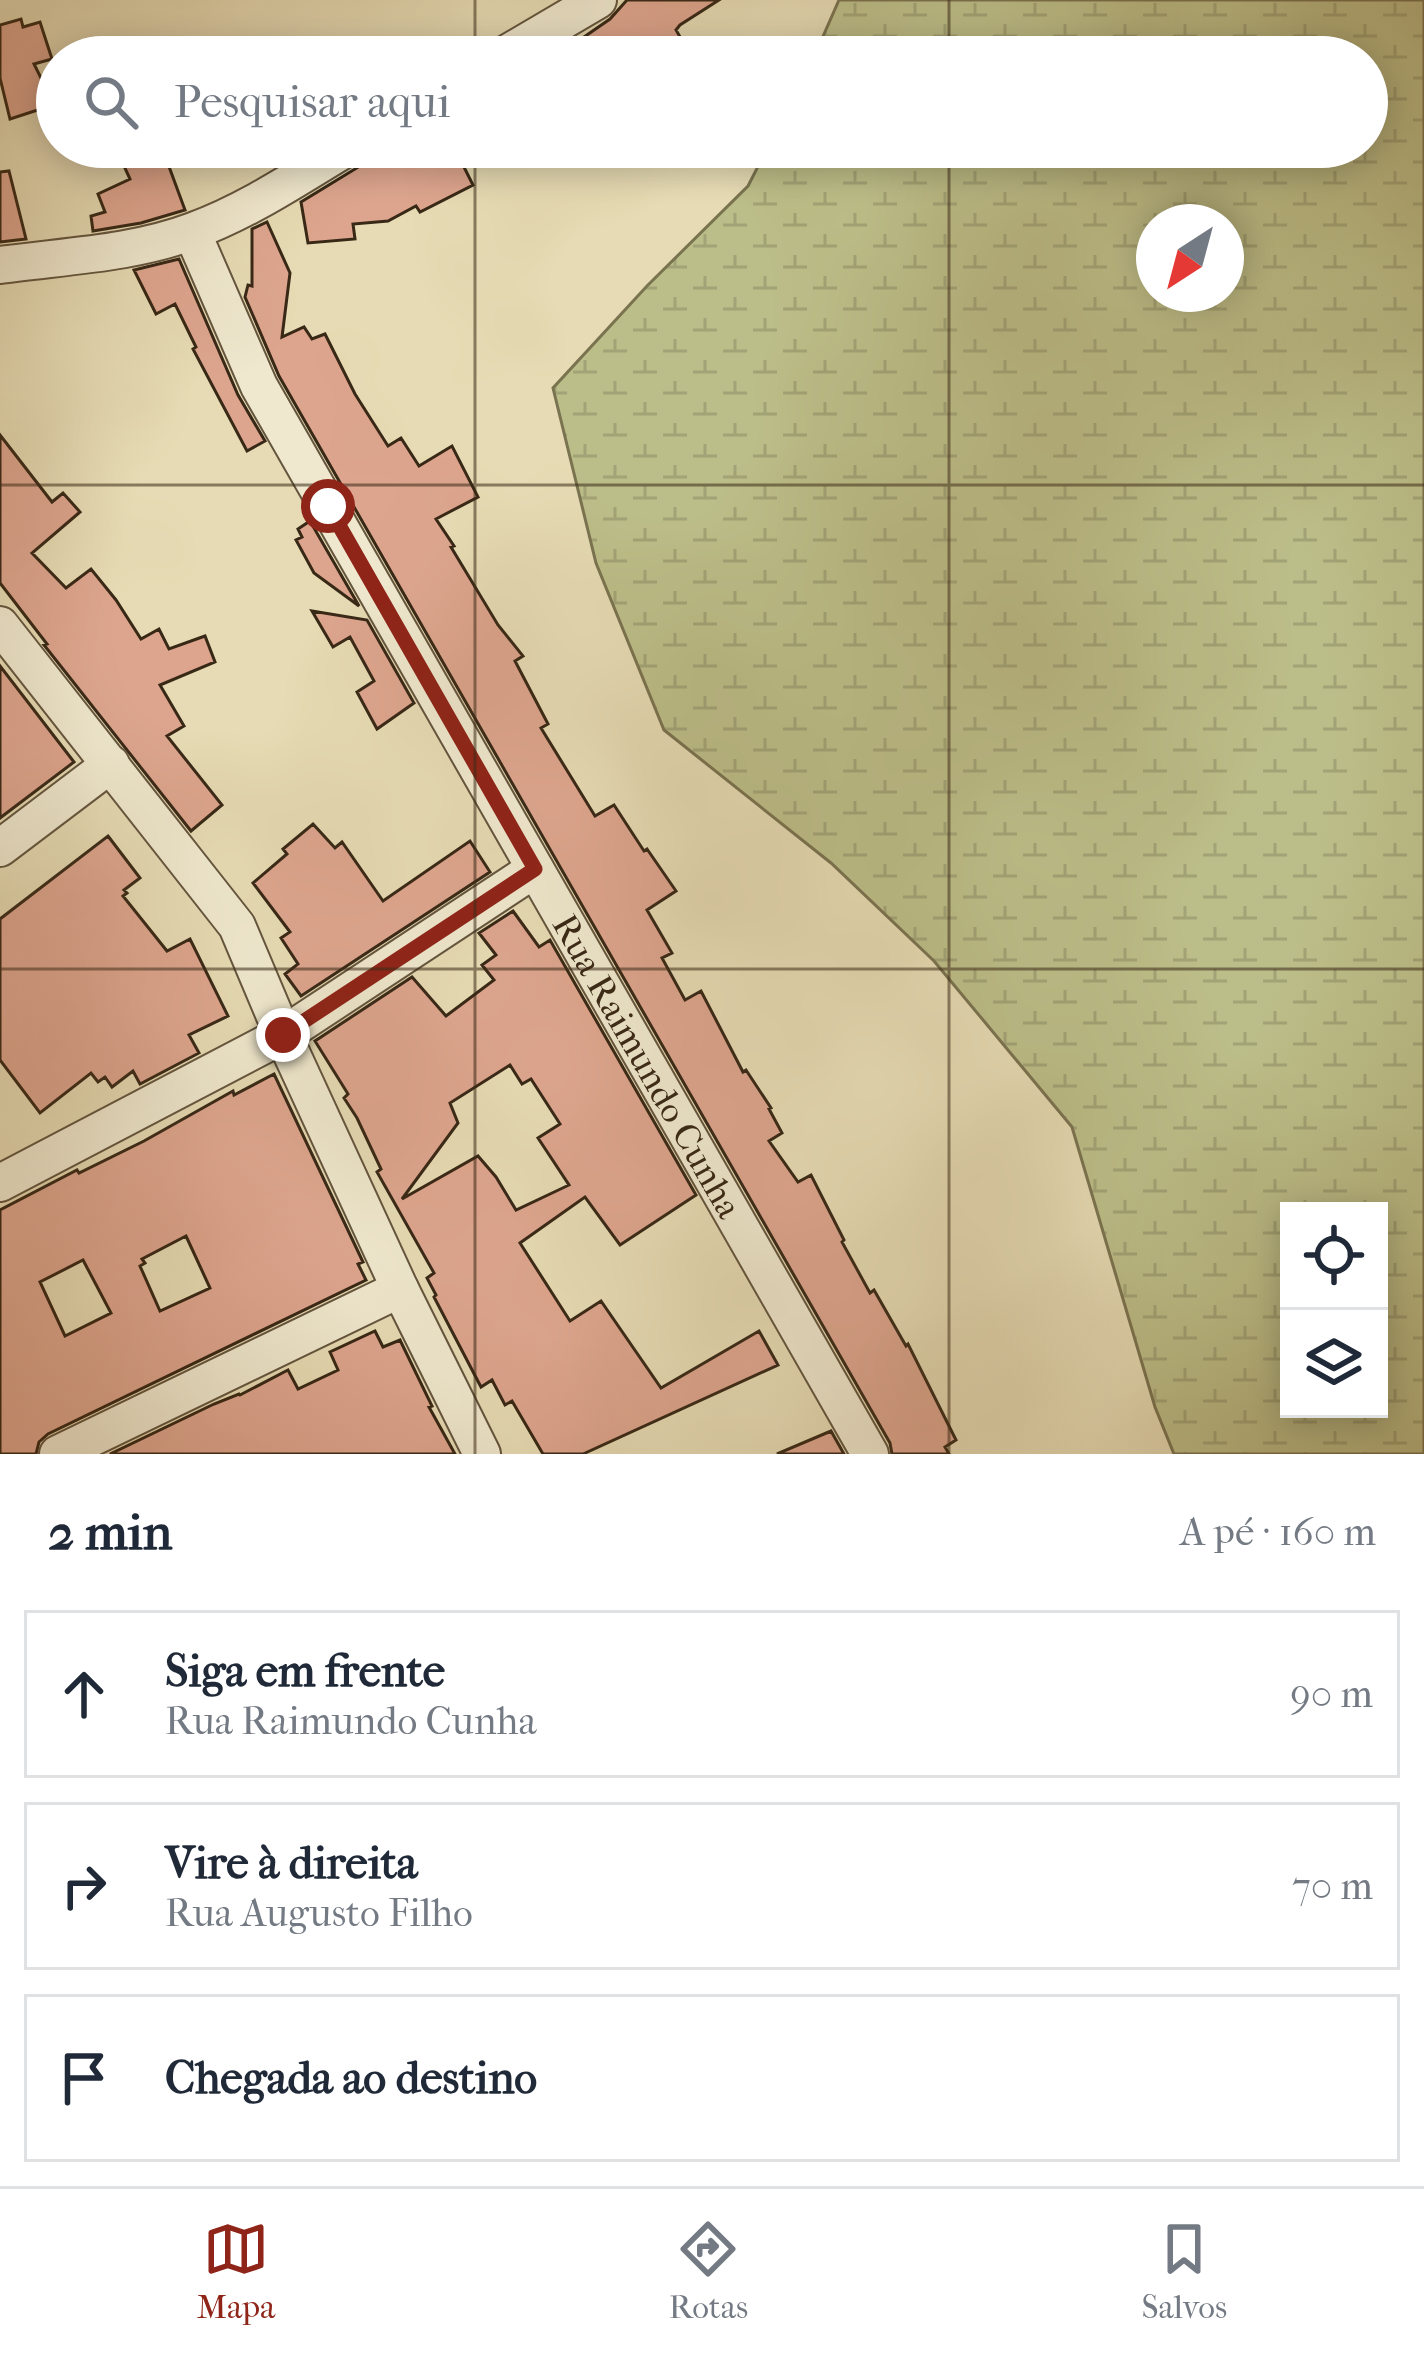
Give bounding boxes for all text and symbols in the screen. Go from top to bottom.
search box [36,36,1388,168]
icon: search [78,69,144,135]
text: Pesquisar aqui [174,76,450,129]
north arrow [1136,204,1244,312]
route start [301,479,355,533]
street label: Rua Raimundo Cunha [544,907,751,1226]
route end [256,1008,310,1062]
map controls [1280,1202,1388,1418]
button: locate [1280,1202,1388,1310]
button: layers [1280,1310,1388,1418]
text: 2 min [48,1502,172,1562]
text: A pé · 160 m [1180,1509,1376,1555]
text: Siga em frente [165,1645,445,1698]
icon: ahead [51,1661,117,1727]
text: 90 m [1290,1671,1373,1717]
text: Rua Raimundo Cunha [165,1698,536,1744]
text: Vire à direita [165,1837,418,1890]
icon: right [51,1853,117,1919]
text: 70 m [1292,1863,1373,1909]
text: Rua Augusto Filho [165,1890,473,1936]
icon: arrive [51,2045,117,2111]
text: Chegada ao destino [165,2052,537,2105]
tab: Mapa [197,2216,275,2327]
tab: Rotas [669,2216,748,2327]
tab: Salvos [1142,2216,1227,2327]

